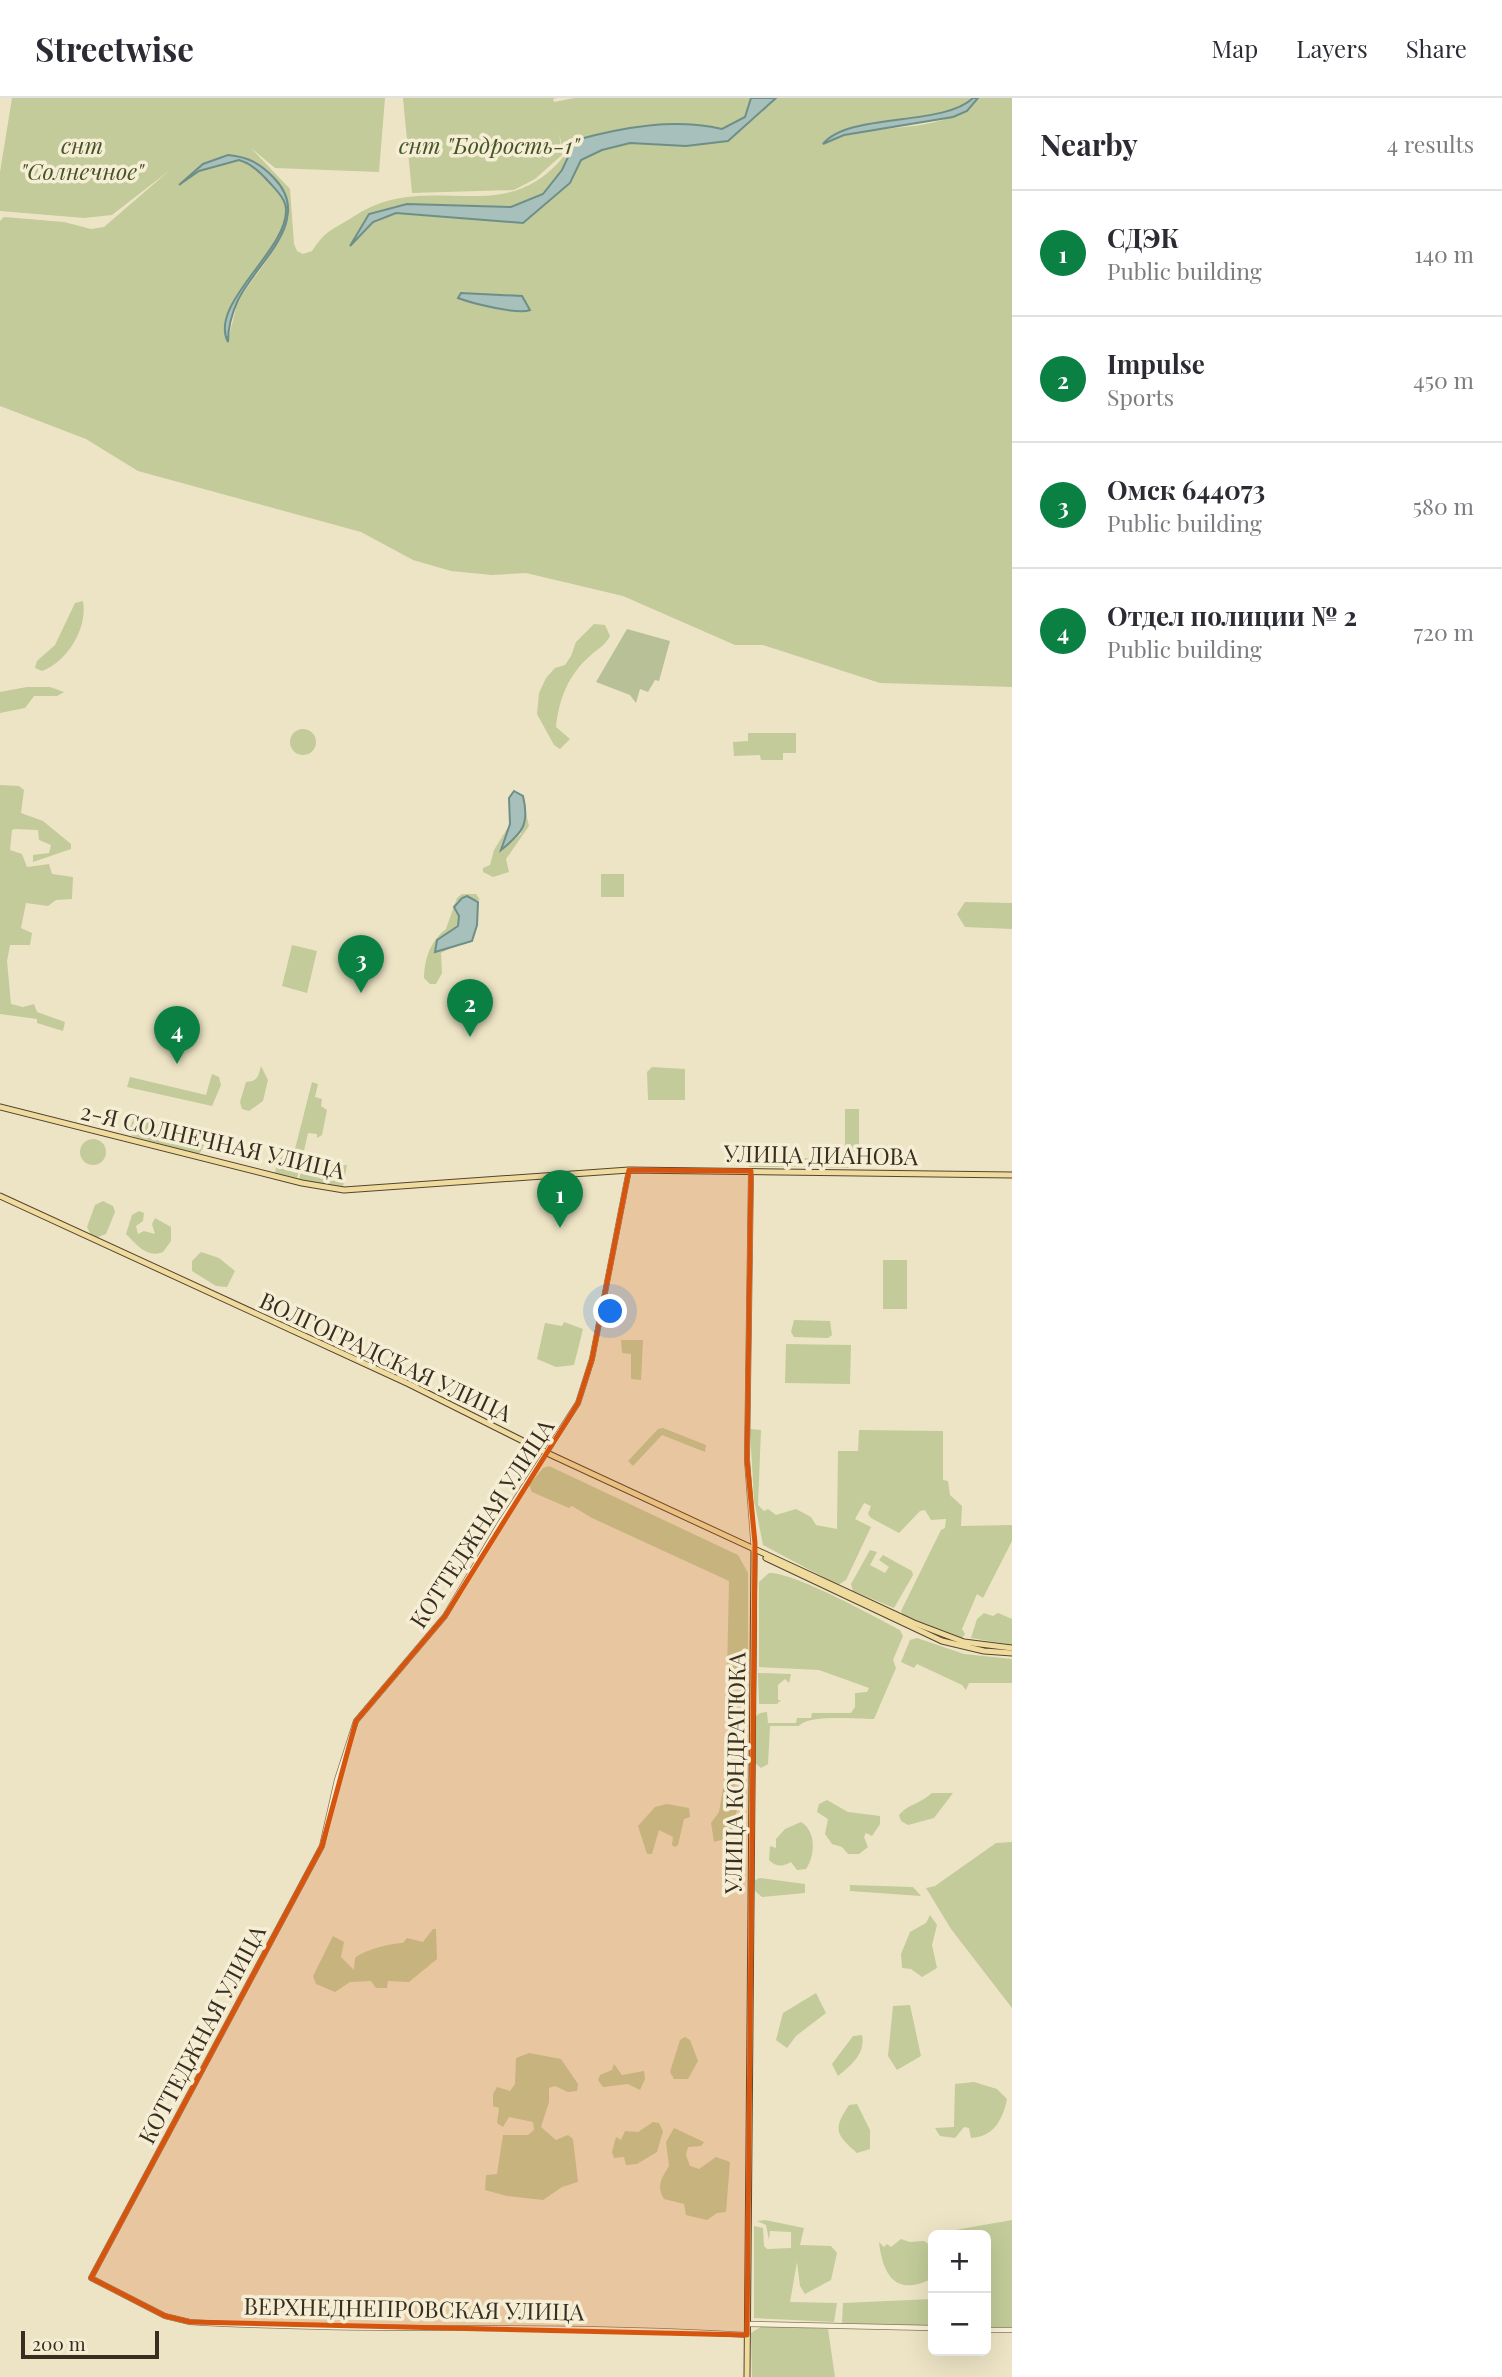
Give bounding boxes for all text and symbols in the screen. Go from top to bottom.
text: Streetwise [35,26,194,70]
text: Map [1212,32,1258,64]
text: Layers [1296,32,1368,64]
text: Share [1406,32,1467,64]
text: Nearby [1040,124,1138,164]
text: 4 results [1387,128,1474,159]
park label: снт "Солнечное" [20,129,145,186]
park label: снт "Бодрость-1" [399,129,580,160]
text: СДЭК [1107,220,1179,255]
text: 1 [1059,238,1067,269]
text: 140 m [1414,238,1474,269]
text: Public building [1107,255,1262,286]
text: Impulse [1107,346,1205,381]
text: 2 [1057,364,1069,395]
text: 450 m [1413,364,1474,395]
text: Sports [1107,381,1174,412]
text: Омск 644073 [1107,472,1265,507]
text: 3 [1057,490,1069,521]
text: 580 m [1413,490,1474,521]
text: Public building [1107,507,1262,538]
text: Отдел полиции № 2 [1107,598,1357,633]
text: 4 [1057,616,1069,647]
text: 720 m [1414,616,1474,647]
text: Public building [1107,633,1262,664]
pin: 3 [338,935,384,993]
pin: 2 [447,979,493,1037]
pin: 4 [154,1006,200,1064]
street label: 2-Я СОЛНЕЧНАЯ УЛИЦА [78,1095,349,1186]
street label: УЛИЦА ДИАНОВА [723,1137,919,1171]
pin: 1 [537,1170,583,1228]
street label: ВОЛГОГРАДСКАЯ УЛИЦА [255,1284,518,1428]
your location [593,1294,627,1328]
street label: КОТТЕДЖНАЯ УЛИЦА [402,1412,561,1634]
street label: УЛИЦА КОНДРАТЮКА [716,1651,752,1895]
street label: КОТТЕДЖНАЯ УЛИЦА [130,1919,272,2149]
map controls [928,2230,991,2356]
button: + [928,2230,991,2293]
street label: ВЕРХНЕДНЕПРОВСКАЯ УЛИЦА [243,2290,585,2326]
button: − [928,2293,991,2356]
scale bar [21,2328,159,2360]
text: 200 m [32,2330,86,2356]

